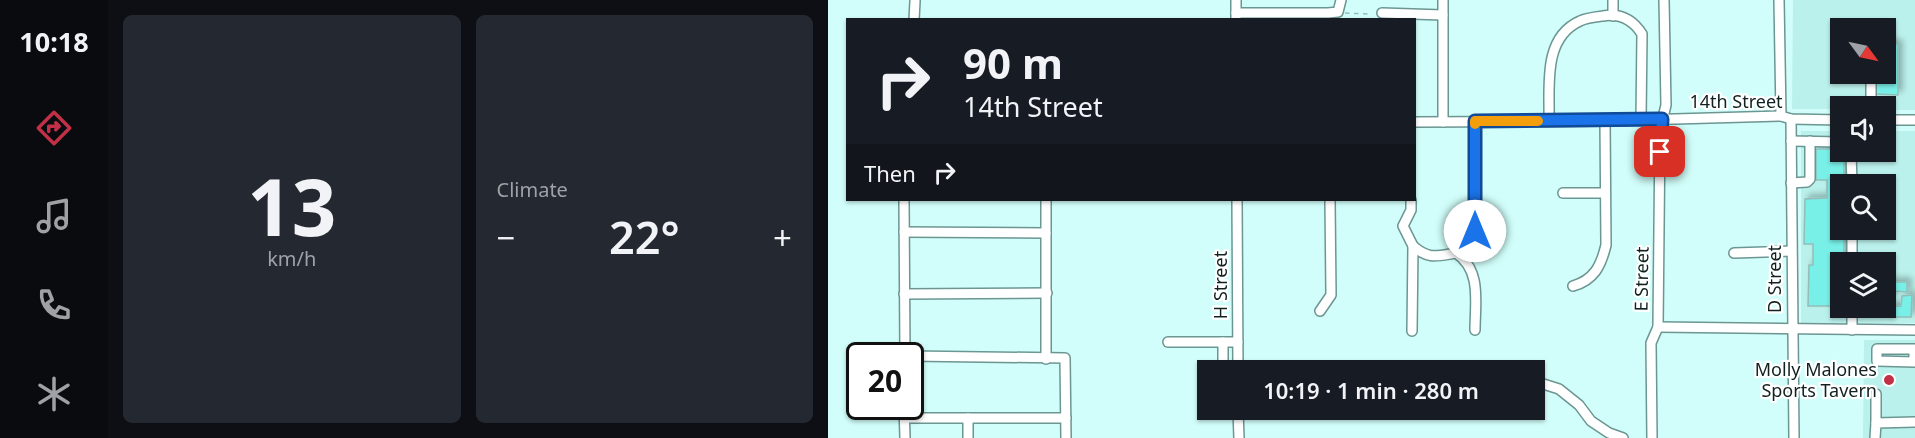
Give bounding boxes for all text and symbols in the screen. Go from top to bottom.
north arrow [1830,18,1896,84]
map controls [1830,18,1896,318]
text: 10:18 [19,23,89,60]
text: 90 m [963,34,1063,91]
icon: right [864,42,942,120]
text: 14th Street [963,88,1103,125]
street label: 14th Street [1689,89,1783,113]
button: sound [1830,96,1896,162]
icon: directions [33,107,75,149]
pin [1634,126,1685,177]
icon: arrive [1643,135,1676,168]
text: 13 [247,153,336,259]
icon: right [928,156,961,189]
text: Then [864,158,916,188]
button: search [1830,174,1896,240]
text: Climate [497,176,568,203]
icon: music [33,195,75,237]
position arrow [1443,199,1507,263]
text: 22° [609,206,680,267]
text: − [497,215,515,260]
text: + [773,215,792,260]
street label: D Street [1762,244,1786,313]
text: km/h [267,245,316,272]
street label: E Street [1628,246,1654,312]
street label: H Street [1208,250,1232,319]
button: layers [1830,252,1896,318]
icon: phone [33,284,75,326]
speed limit sign: 20 [846,342,924,420]
place label: Molly Malones Sports Tavern [1755,357,1877,402]
icon: climate [33,373,75,415]
marker: Molly Malones Sports Tavern [1882,373,1896,387]
text: 10:19 · 1 min · 280 m [1263,375,1479,405]

